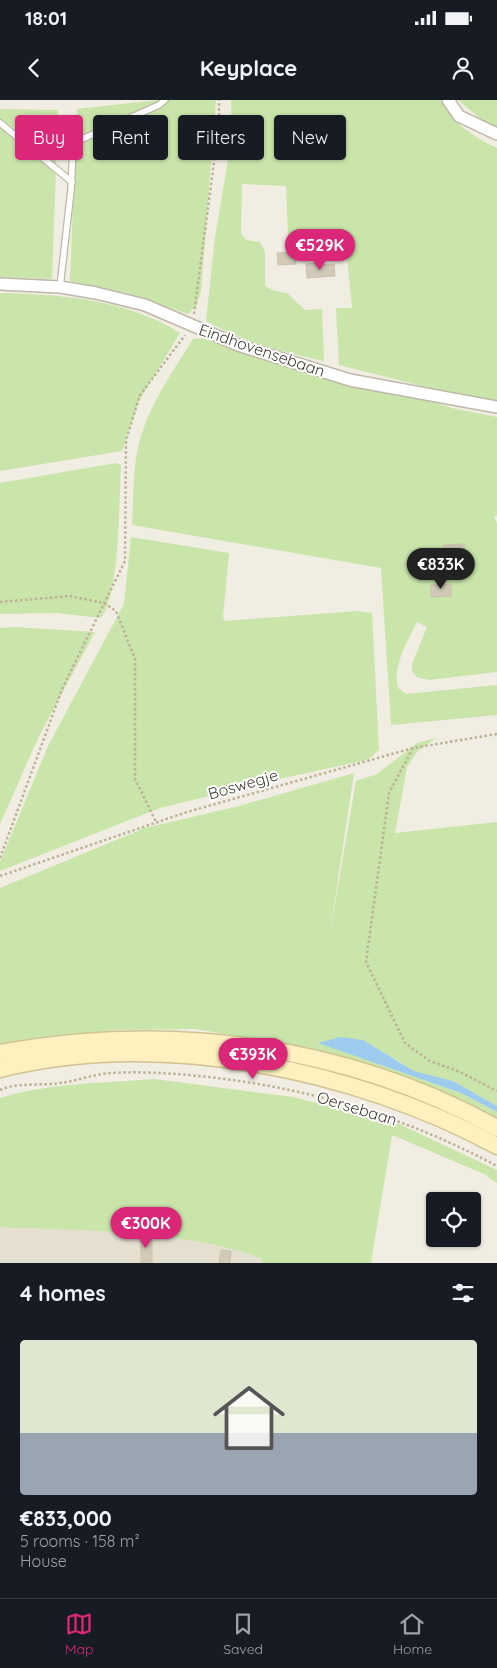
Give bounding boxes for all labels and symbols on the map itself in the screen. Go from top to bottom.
pin: €529K [285,228,355,271]
street label: Eindhovensebaan [196,319,328,381]
pin: €833K [406,548,476,590]
street label: Boswegje [206,764,280,804]
pin: €393K [218,1038,288,1080]
street label: Oersebaan [315,1086,399,1130]
pin: €300K [111,1206,181,1249]

